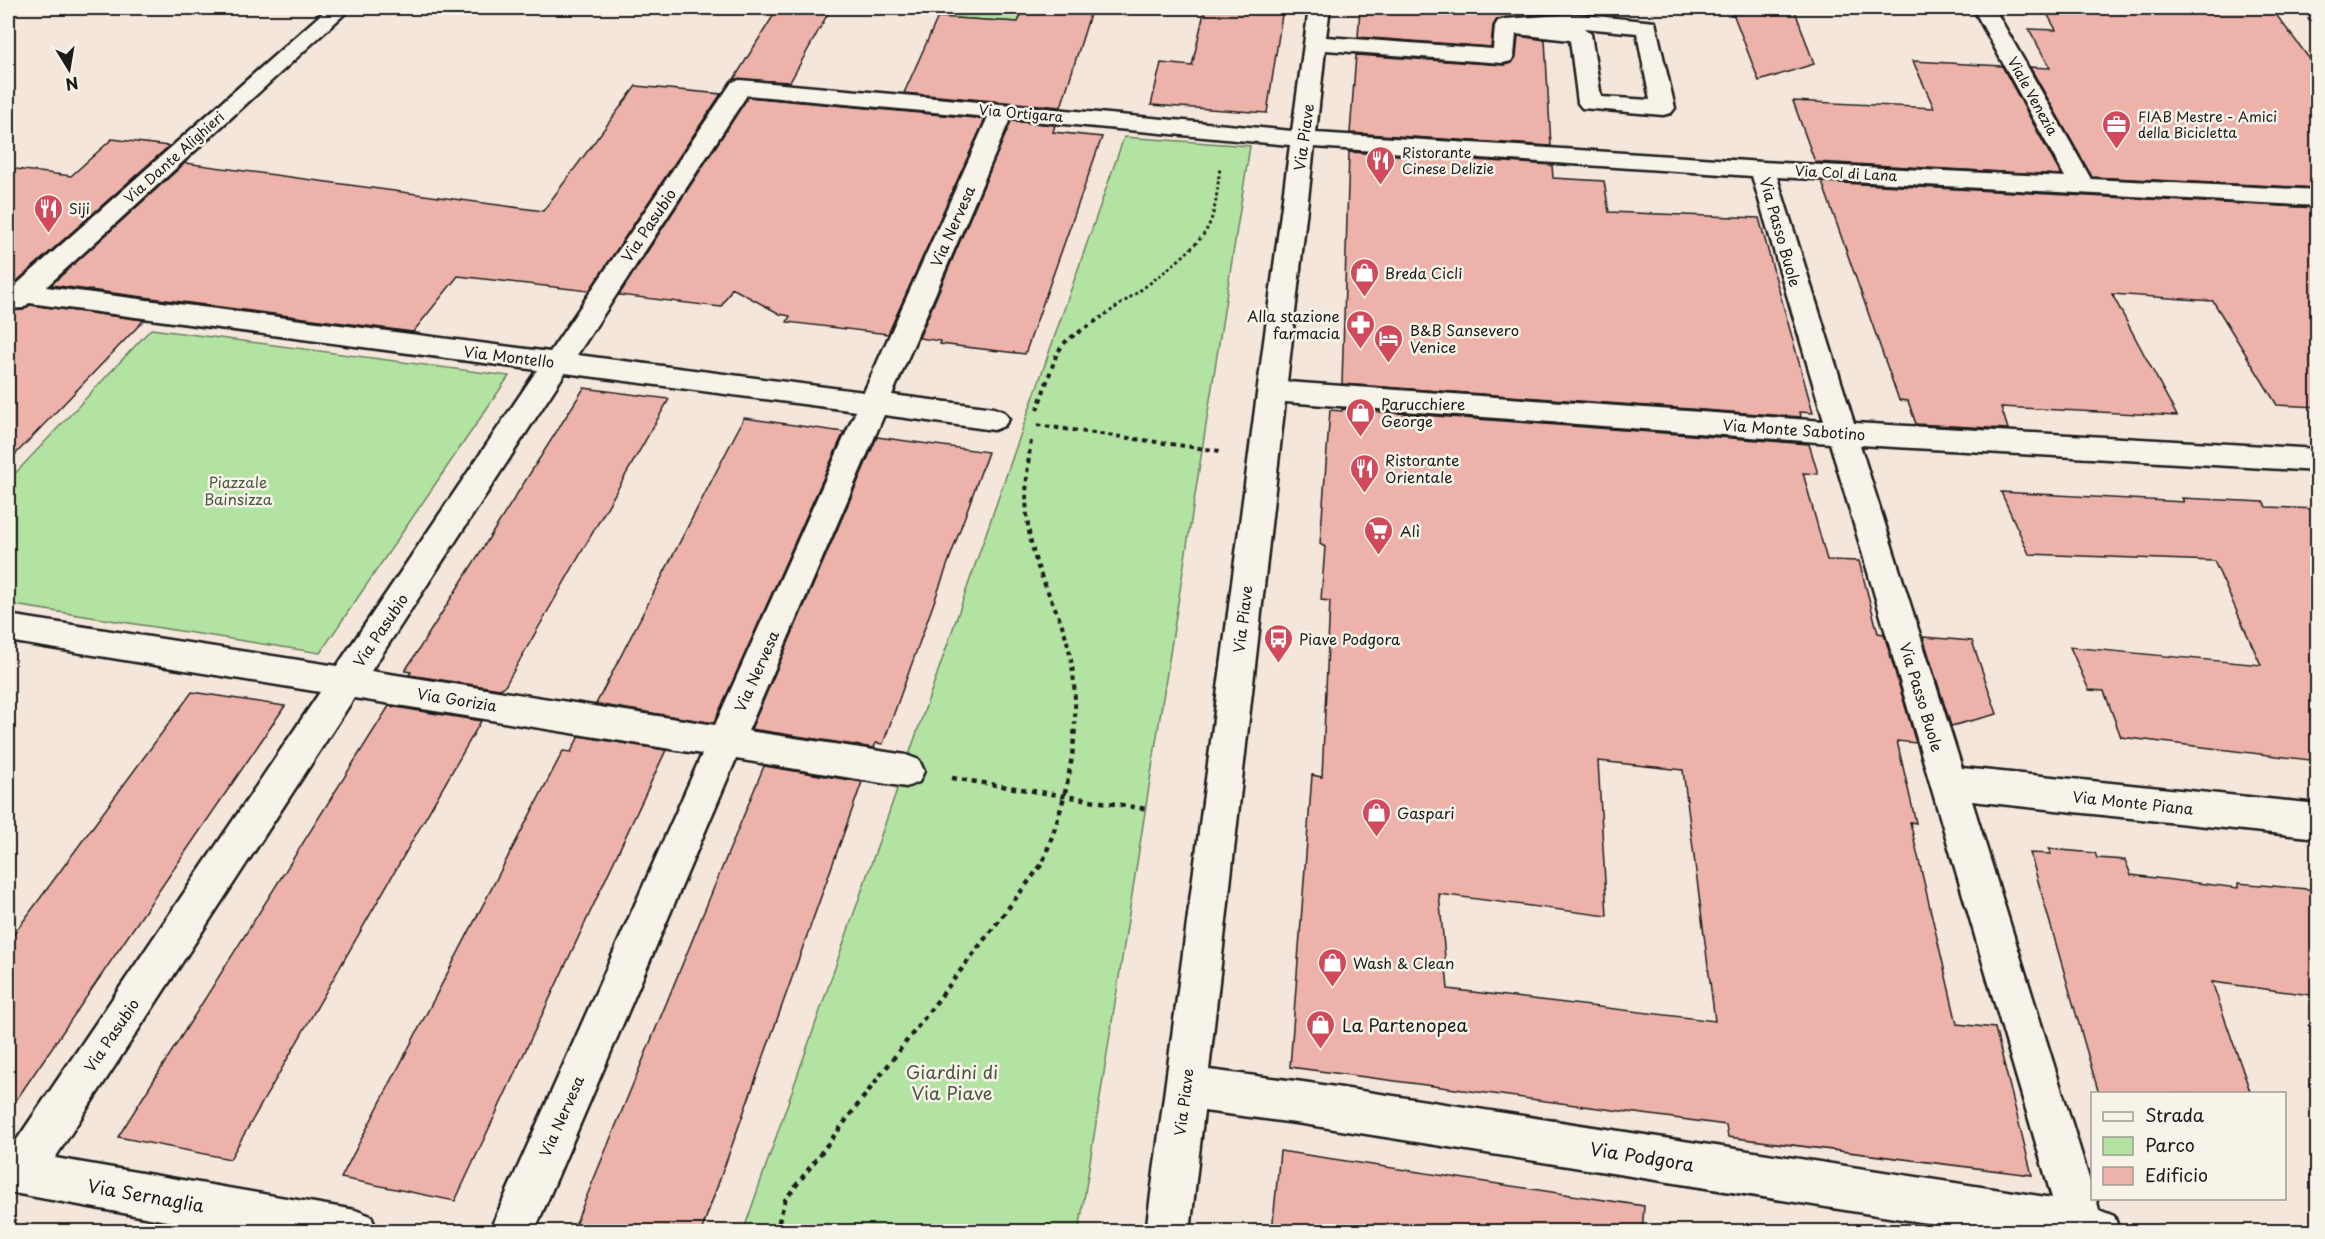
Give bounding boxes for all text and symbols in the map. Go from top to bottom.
north arrow [39,39,99,99]
street label: Viale Venezia [2003,53,2064,140]
text: N [64,72,81,98]
street label: Via Ortigara [978,99,1065,127]
street label: Via Piave [1287,102,1319,172]
street label: Via Dante Alighieri [119,106,229,208]
place label: FIAB Mestre - Amici della Bicicletta [2138,106,2277,143]
office icon: FIAB Mestre - Amici della Bicicletta [2101,108,2133,150]
place label: Ristorante Cinese Delizie [1402,142,1494,179]
restaurant icon: Ristorante Cinese Delizie [1365,144,1397,186]
street label: Via Col di Lana [1794,160,1898,186]
street label: Via Passo Buole [1754,174,1808,290]
street label: Via Nervesa [924,181,980,270]
street label: Via Pasubio [615,184,681,266]
restaurant icon: Siji [32,192,64,234]
place label: Siji [69,198,90,219]
shop icon: Breda Cicli [1348,256,1380,298]
place label: Breda Cicli [1385,261,1462,284]
place label: Alla stazione farmacia [1247,304,1341,344]
pharmacy icon: Alla stazione farmacia [1345,308,1377,350]
place label: B&B Sansevero Venice [1410,318,1519,358]
hotel icon: B&B Sansevero Venice [1373,322,1405,364]
street label: Via Montello [462,339,556,373]
place label: Parucchiere George [1381,392,1465,432]
shop icon: Parucchiere George [1344,396,1376,438]
street label: Via Monte Sabotino [1722,413,1866,445]
place label: Ristorante Orientale [1385,448,1459,488]
restaurant icon: Ristorante Orientale [1348,452,1380,494]
park label: Piazzale Bainsizza [204,470,273,510]
supermarket icon: Alì [1363,514,1395,556]
place label: Alì [1400,519,1420,542]
street label: Via Piave [1226,584,1258,654]
street label: Via Pasubio [347,589,413,671]
bus stop icon: Piave Podgora [1262,622,1294,664]
street label: Via Nervesa [728,626,784,715]
place label: Piave Podgora [1299,627,1401,650]
street label: Via Passo Buole [1894,639,1950,755]
street label: Via Gorizia [415,681,499,717]
street label: Via Monte Piana [2072,784,2195,820]
shop icon: Gaspari [1360,796,1392,838]
place label: Gaspari [1397,801,1455,824]
shop icon: Wash & Clean [1316,946,1348,988]
place label: Wash & Clean [1353,951,1454,974]
street label: Via Pasubio [78,994,144,1076]
shop icon: La Partenopea [1305,1008,1337,1050]
place label: La Partenopea [1342,1011,1469,1038]
park label: Giardini di Via Piave [906,1058,998,1106]
street label: Via Piave [1167,1067,1199,1137]
street label: Via Nervesa [533,1071,589,1160]
legend [2091,1092,2286,1200]
text: Strada [2145,1101,2205,1128]
text: Parco [2145,1131,2195,1158]
street label: Via Podgora [1588,1134,1696,1178]
text: Edificio [2145,1161,2208,1188]
street label: Via Sernaglia [85,1171,207,1219]

